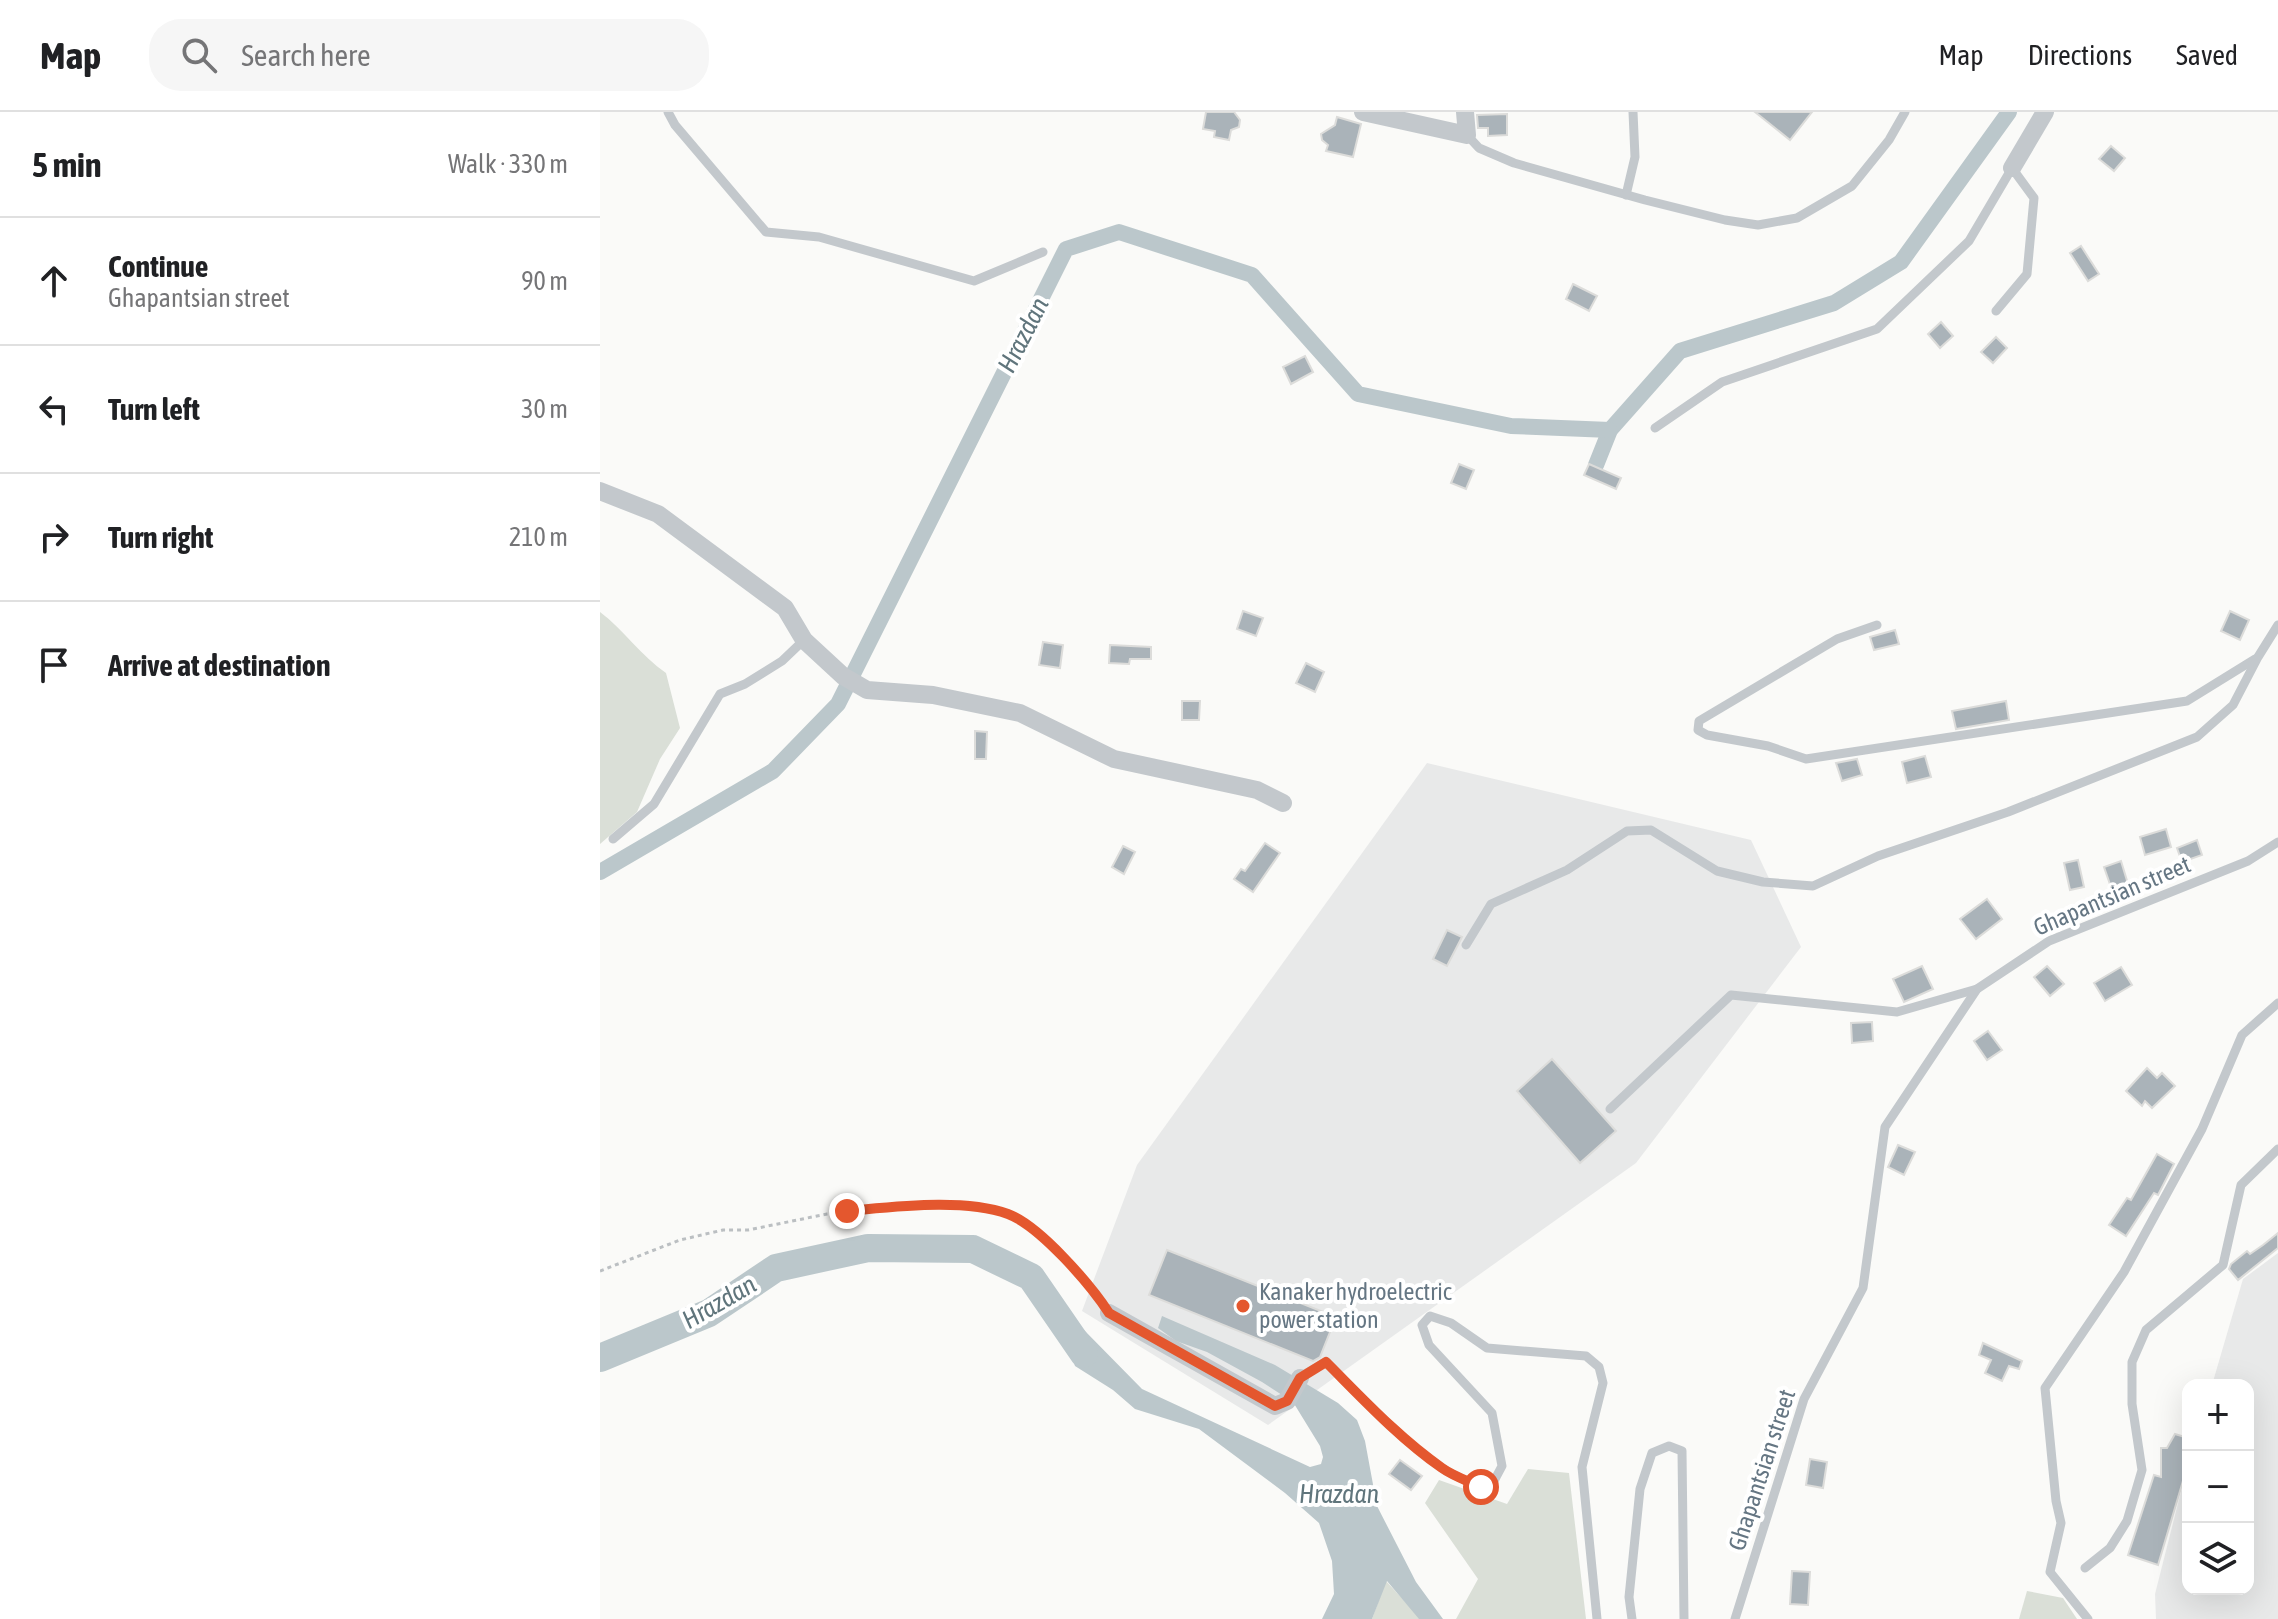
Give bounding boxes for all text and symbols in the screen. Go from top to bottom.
search box [149,19,709,91]
icon: search [177,33,221,77]
text: Map [40,34,101,77]
text: Search here [241,38,371,72]
text: Map [1939,39,1984,71]
text: Directions [2028,39,2132,71]
text: Saved [2176,39,2238,71]
text: 5 min [32,145,101,184]
text: Walk · 330 m [448,149,568,179]
text: Continue [108,249,208,283]
icon: ahead [32,259,76,303]
text: 90 m [521,266,568,296]
text: Ghapantsian street [108,283,290,313]
water label: Hrazdan [991,292,1055,378]
icon: left [32,387,76,431]
text: Turn left [108,392,200,426]
text: 30 m [521,394,568,424]
icon: right [32,515,76,559]
text: Turn right [108,520,214,554]
text: 210 m [509,522,568,552]
icon: arrive [32,643,76,687]
text: Arrive at destination [108,648,330,682]
street label: Ghapantsian street [2029,850,2194,941]
route end [829,1193,865,1229]
water label: Hrazdan [677,1269,762,1335]
place label: Kanaker hydroelectric power station [1259,1278,1452,1333]
marker: Kanaker hydroelectric power station [1234,1297,1252,1315]
map controls [2182,1379,2254,1595]
button: + [2182,1379,2254,1451]
street label: Ghapantsian street [1723,1386,1800,1554]
button: − [2182,1451,2254,1523]
route start [1463,1469,1499,1505]
water label: Hrazdan [1299,1479,1379,1509]
button: layers [2182,1523,2254,1595]

